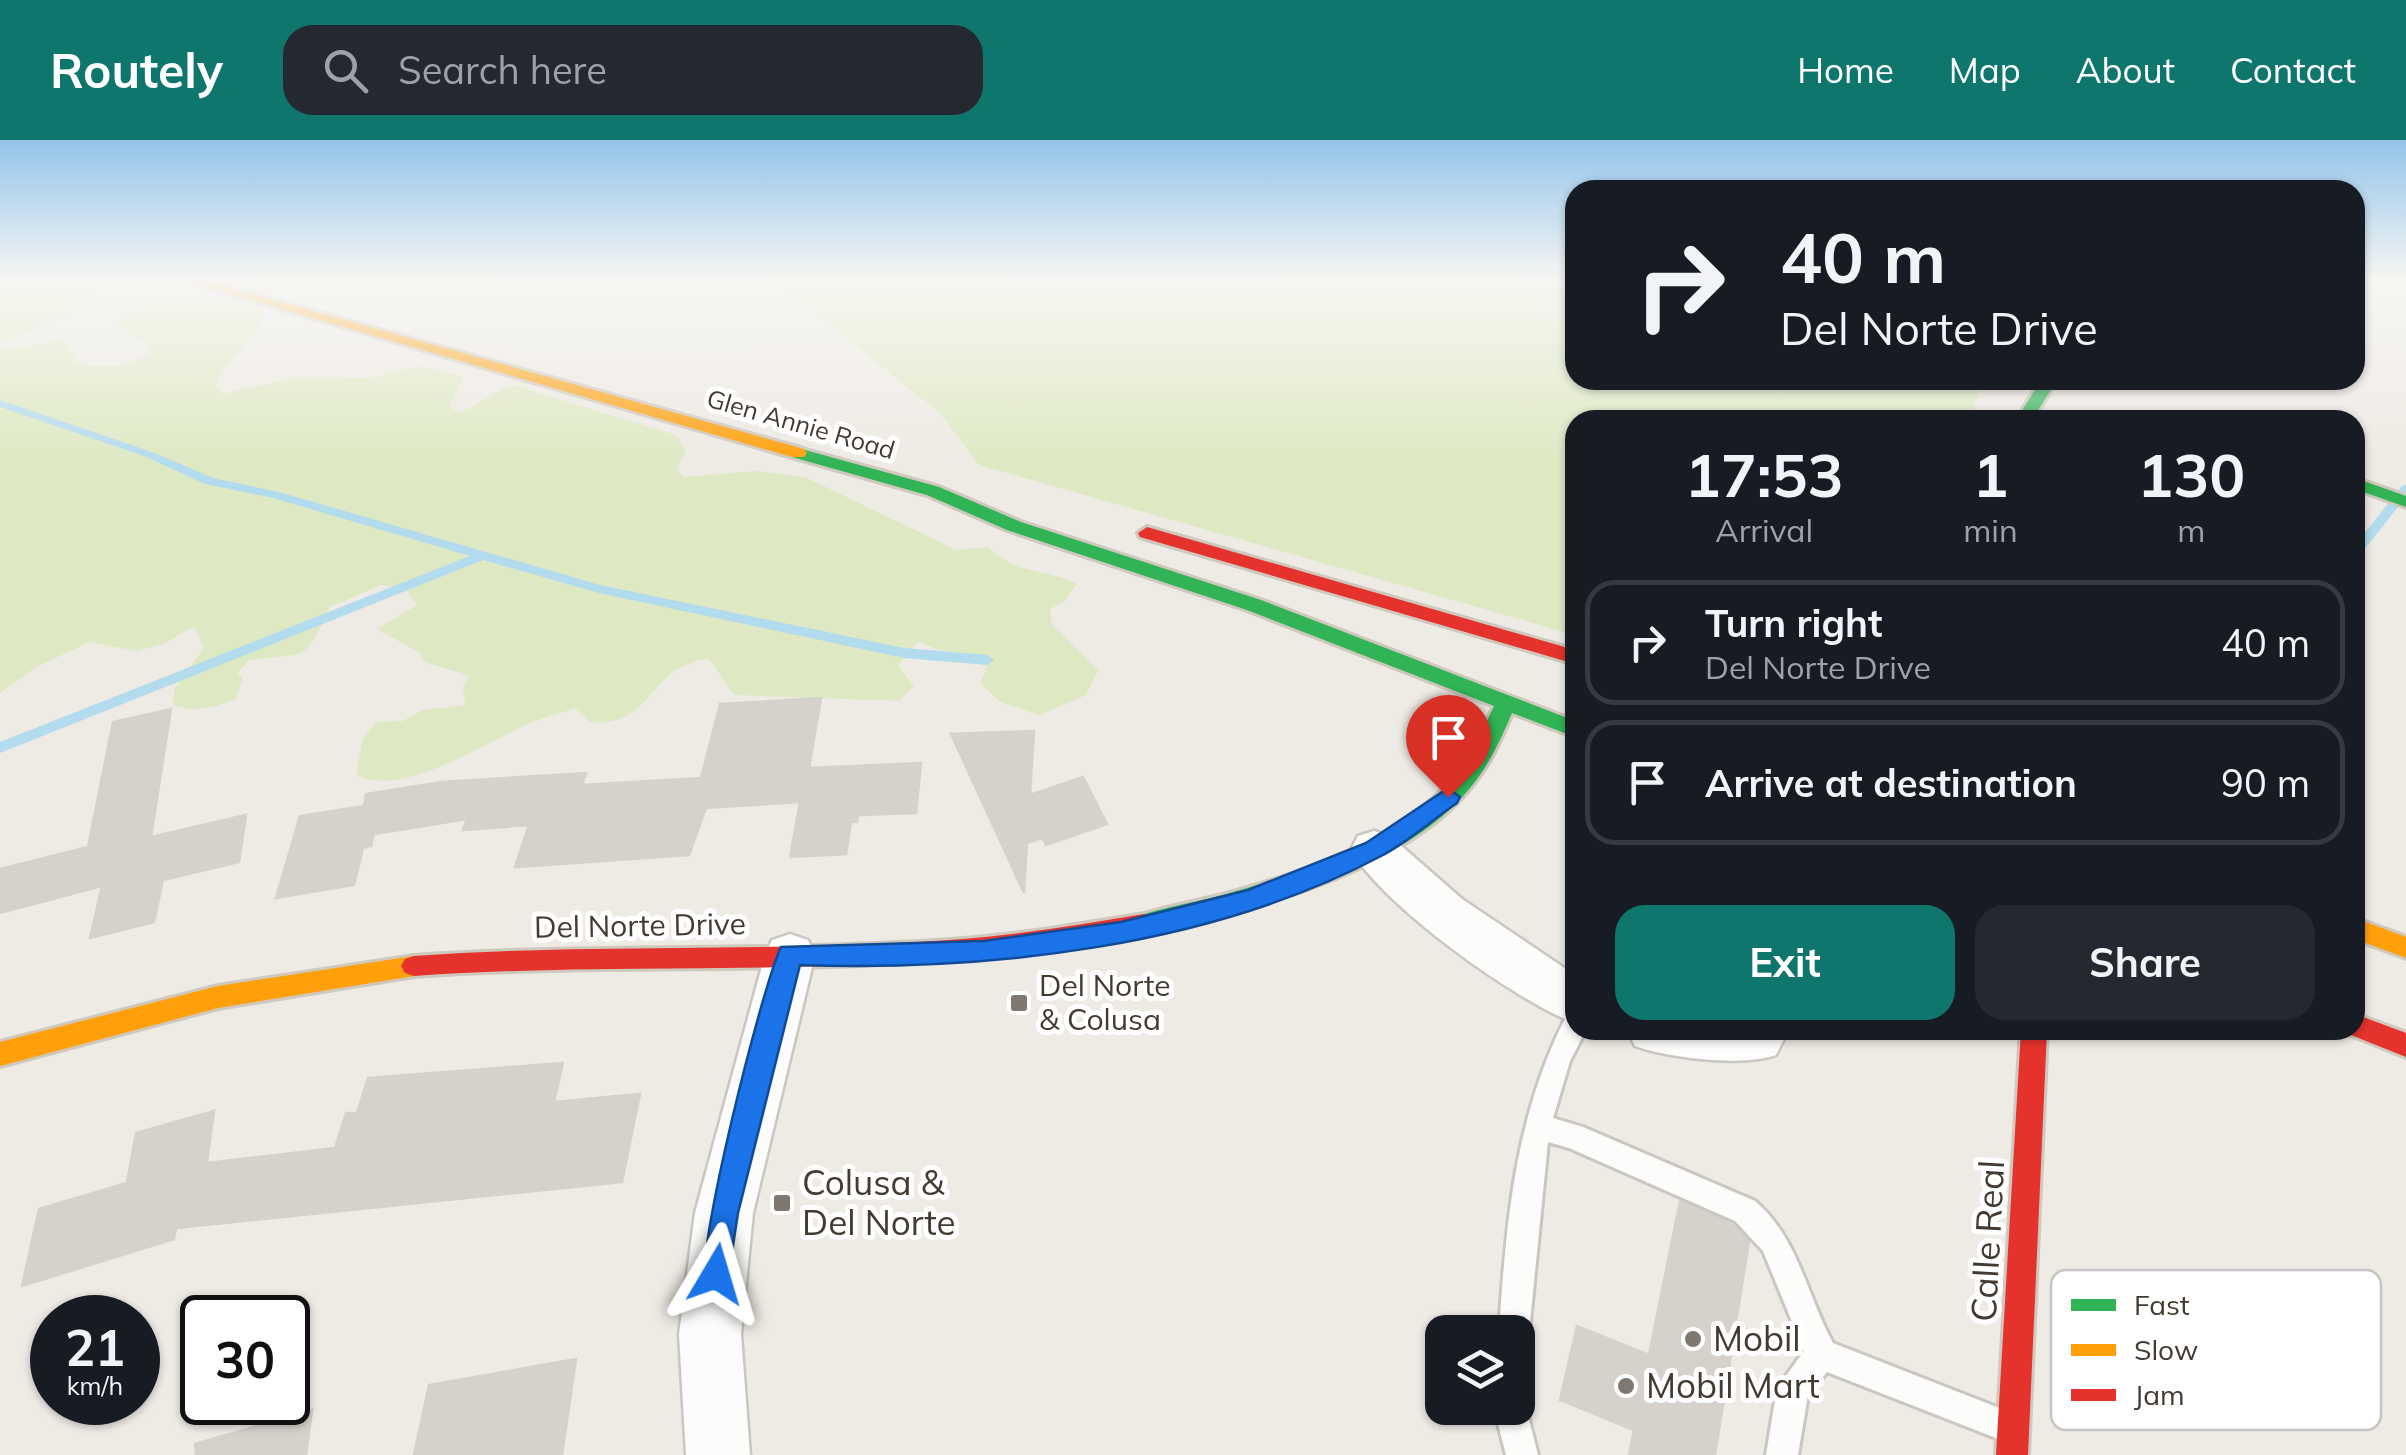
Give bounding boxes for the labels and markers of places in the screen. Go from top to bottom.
pin [1406,695,1491,798]
place label: Del Norte & Colusa [1039,966,1171,1038]
marker: Del Norte & Colusa [1008,992,1030,1014]
place label: Colusa & Del Norte [802,1160,956,1244]
marker: Colusa & Del Norte [771,1192,793,1214]
place label: Mobil [1713,1316,1801,1360]
marker: Mobil [1682,1328,1704,1350]
place label: Mobil Mart [1646,1363,1820,1407]
marker: Mobil Mart [1615,1375,1637,1397]

